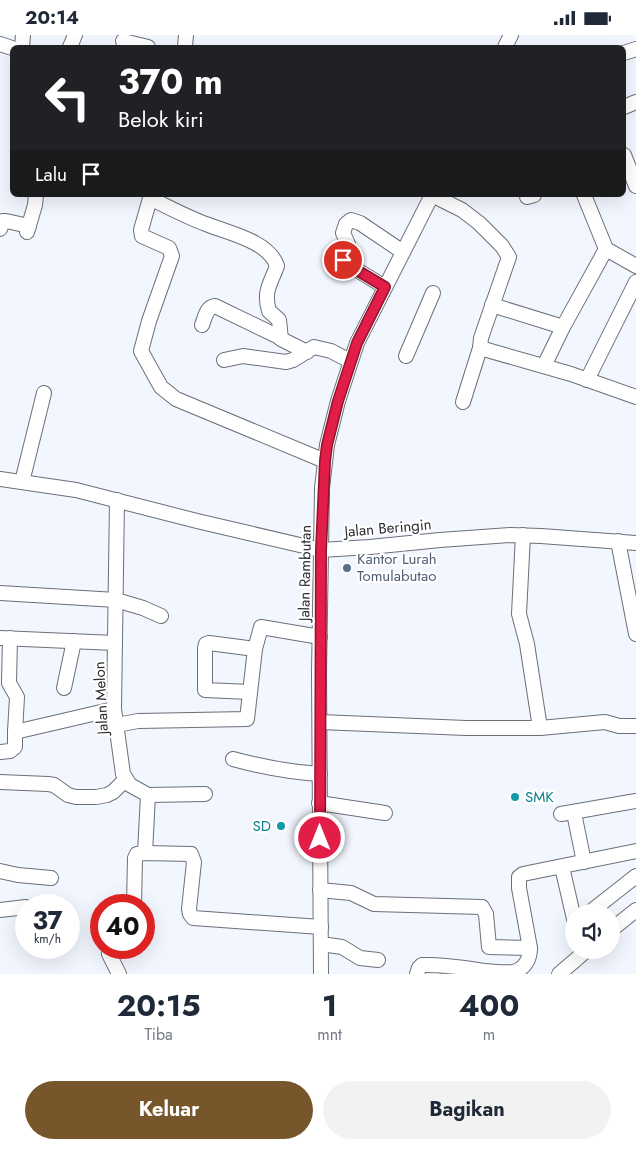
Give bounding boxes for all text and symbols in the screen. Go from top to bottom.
text: 20:14 [25,4,79,31]
text: 370 m [118,57,223,107]
icon: left [35,65,100,130]
text: Belok kiri [118,103,204,135]
icon: arrive [77,160,105,188]
text: Lalu [35,161,67,188]
pin [322,239,364,281]
icon: arrive [329,246,357,274]
street label: Jalan Beringin [342,513,432,543]
street label: Jalan Rambutan [293,525,317,623]
place label: Kantor Lurah Tomulabutao [357,548,437,587]
marker: Kantor Lurah Tomulabutao [341,562,353,574]
street label: Jalan Melon [88,661,114,737]
place label: SMK [525,786,554,808]
marker: SMK [509,791,521,803]
position arrow [293,811,345,863]
place label: SD [253,815,271,837]
marker: SD [275,820,287,832]
speed limit sign: 40 [90,894,155,959]
text: 37 [32,902,63,938]
map controls [565,904,620,959]
button: sound [565,904,620,959]
text: km/h [34,930,61,948]
text: 20:15 [117,984,201,1027]
text: 1 [322,984,337,1027]
text: 400 [459,984,519,1027]
text: Tiba [144,1023,173,1046]
text: mnt [317,1023,342,1046]
text: m [483,1023,495,1046]
button: Keluar [25,1081,313,1139]
button: Bagikan [323,1081,611,1139]

